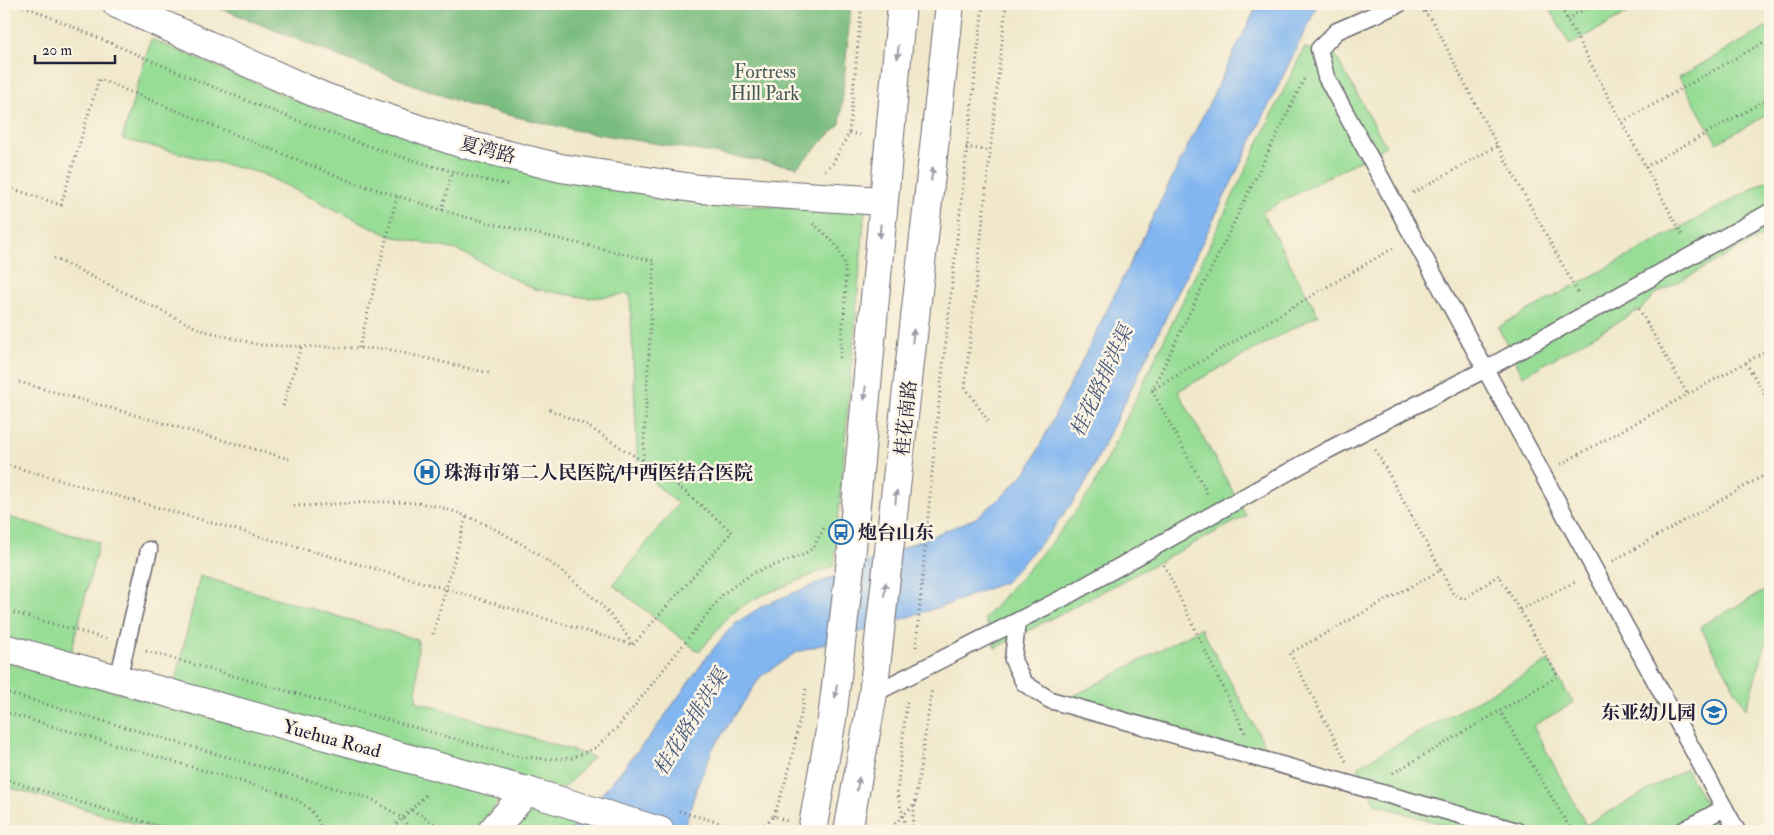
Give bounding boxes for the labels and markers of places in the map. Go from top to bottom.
hospital icon: 珠海市第二人民医院/中西医结合医院 [414,459,440,485]
place label: 珠海市第二人民医院/中西医结合医院 [444,461,753,485]
bus stop icon: 炮台山东 [828,519,854,545]
place label: 炮台山东 [858,521,934,545]
school or university icon: 东亚幼儿园 [1701,699,1727,725]
place label: 东亚幼儿园 [1601,701,1696,725]

